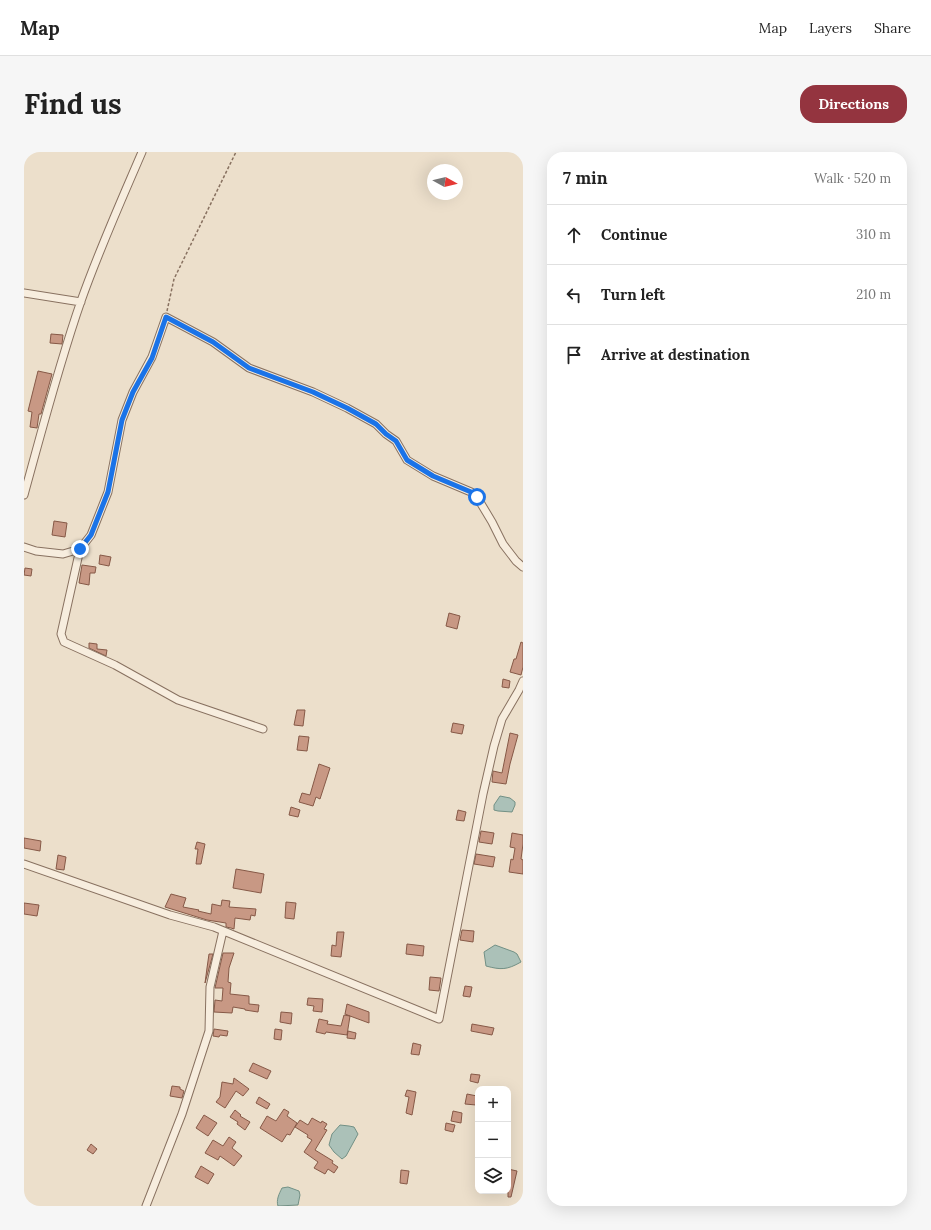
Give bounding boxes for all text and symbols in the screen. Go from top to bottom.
text: Map [20,16,60,40]
text: Map [759,19,787,37]
text: Layers [809,19,852,37]
text: Share [874,19,911,37]
button: Directions [800,85,907,123]
text: Find us [24,86,122,122]
north arrow [427,164,463,200]
text: 7 min [563,167,608,189]
text: Walk · 520 m [814,170,891,187]
icon: ahead [563,224,585,246]
text: Continue [601,225,667,244]
text: 310 m [856,226,891,243]
icon: left [563,284,585,306]
text: Turn left [601,285,665,304]
text: 210 m [856,286,891,303]
icon: arrive [563,344,585,366]
text: Arrive at destination [601,345,750,364]
route start [468,488,486,506]
route end [71,540,89,558]
map controls [475,1086,511,1194]
button: + [475,1086,511,1122]
button: − [475,1122,511,1158]
button: layers [475,1158,511,1194]

